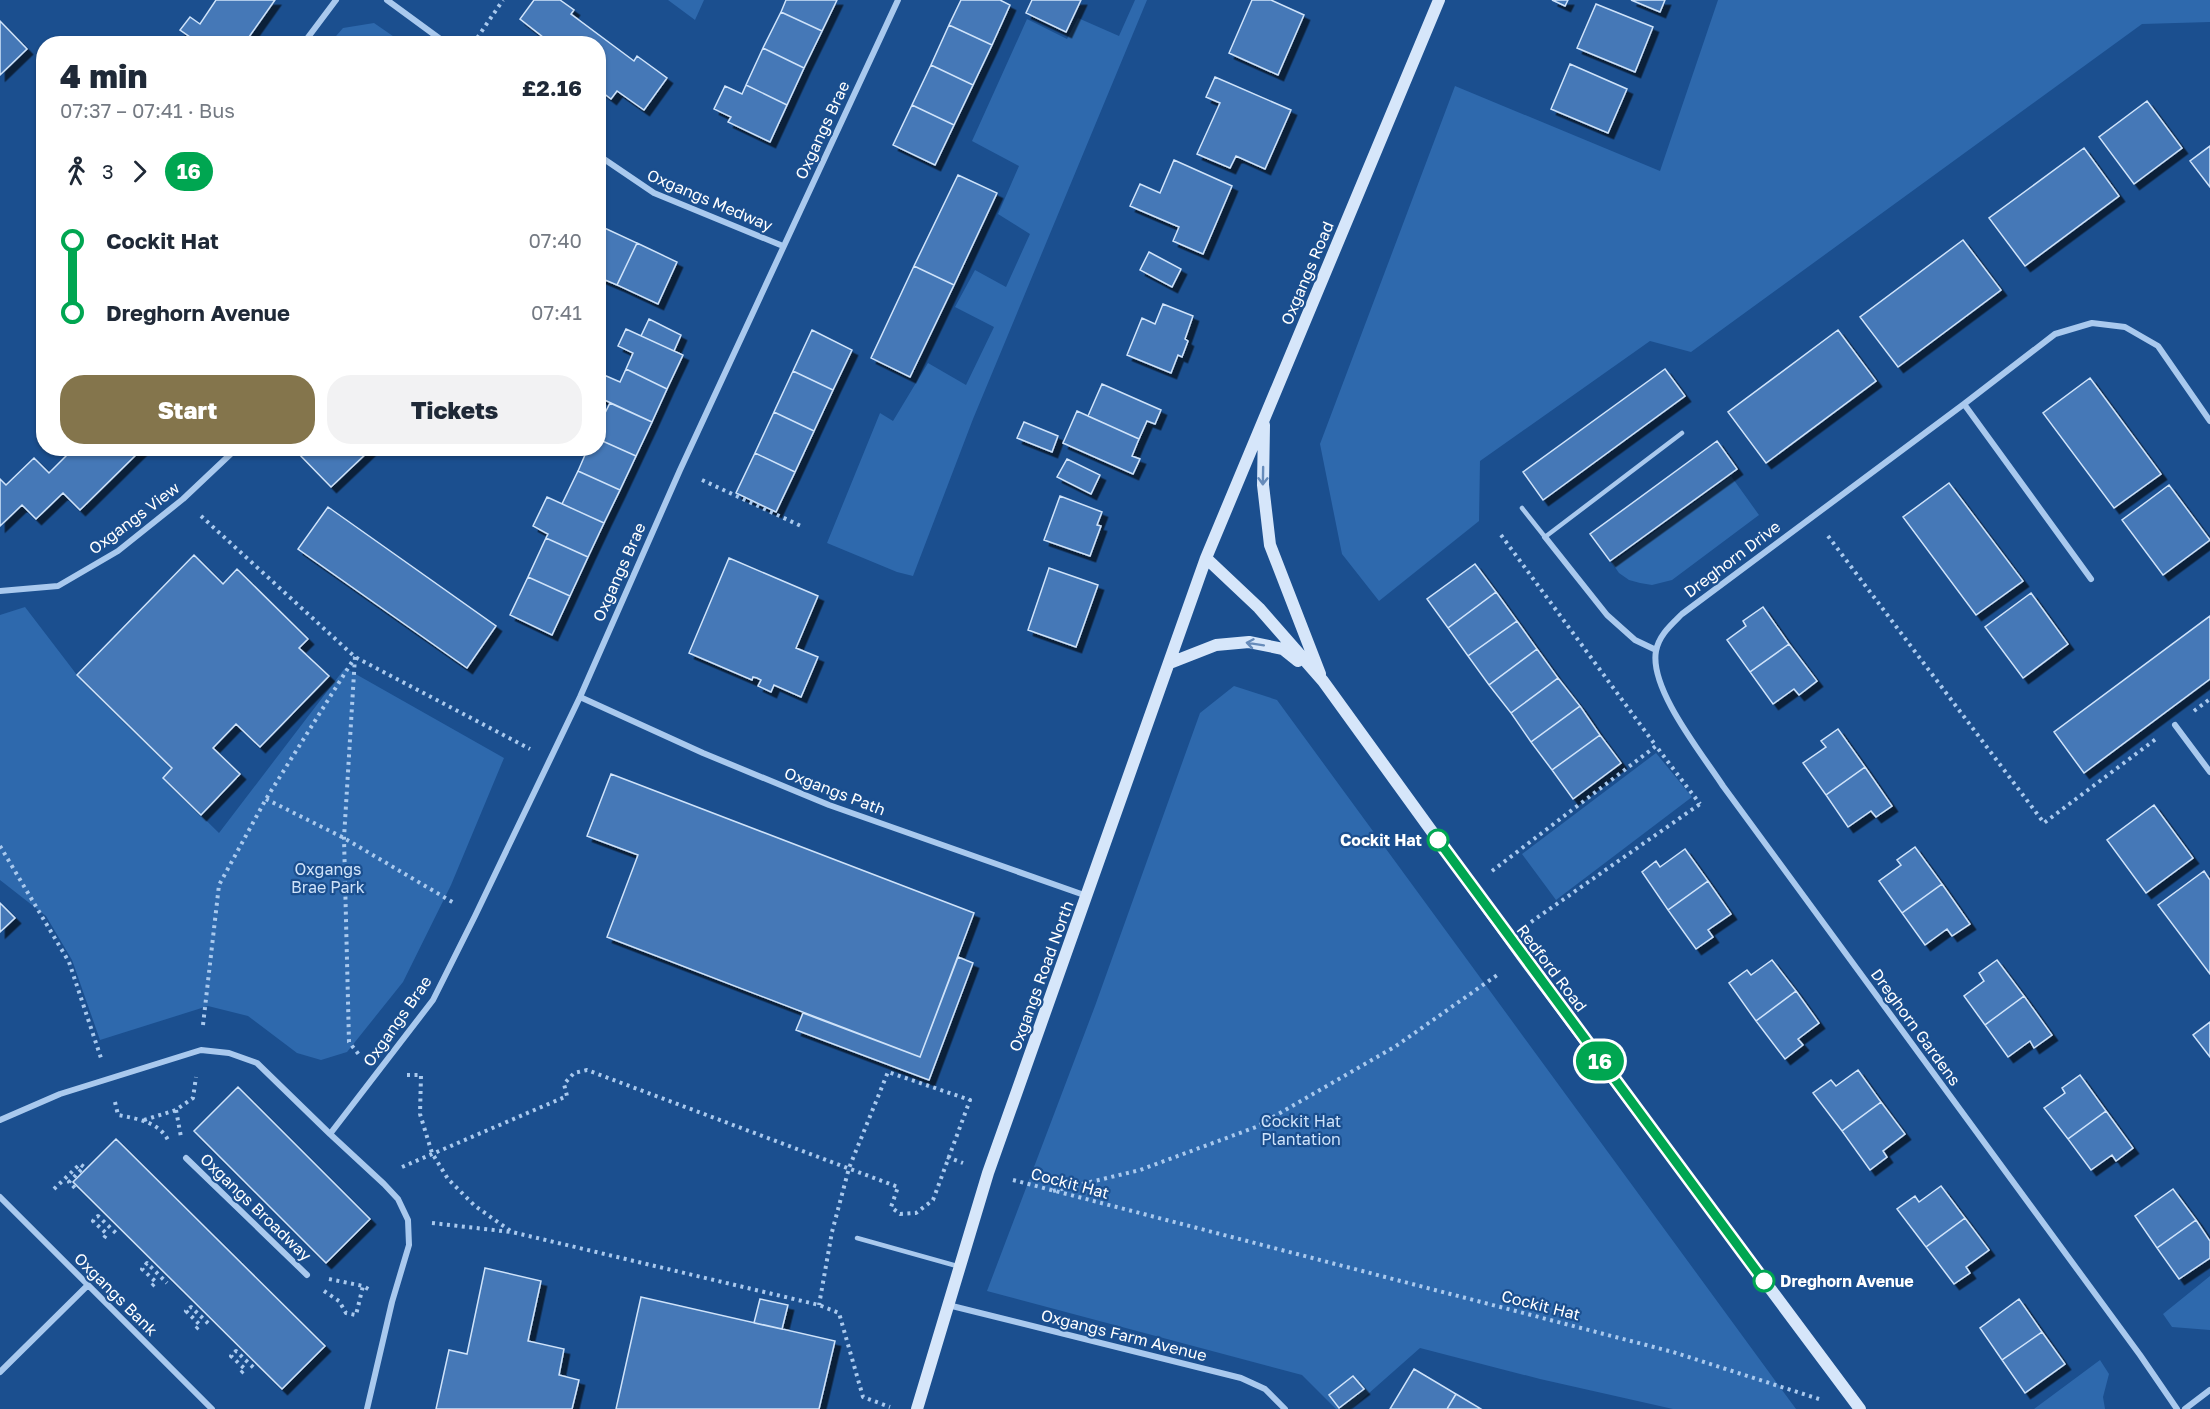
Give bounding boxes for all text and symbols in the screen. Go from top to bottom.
text: 4 min [60,56,147,95]
text: £2.16 [522,74,582,101]
street label: Oxgangs Brae [790,78,854,182]
text: 07:37 – 07:41 · Bus [60,98,235,122]
icon: walk [60,155,93,188]
icon: forward [123,155,156,188]
text: 16 [177,158,201,184]
text: 3 [102,159,114,183]
street label: Oxgangs Medway [644,165,776,235]
street label: Oxgangs Road [1276,218,1338,328]
text: Cockit Hat [106,227,219,254]
text: 07:40 [528,228,582,252]
text: Dreghorn Avenue [106,299,290,326]
text: 07:41 [531,300,582,324]
button: Start [60,375,315,444]
button: Tickets [327,375,582,444]
one-way arrow [1257,465,1269,485]
street label: Oxgangs View [85,477,183,559]
street label: Dreghorn Drive [1680,516,1784,602]
street label: Oxgangs Brae [588,519,650,625]
one-way arrow [1246,638,1265,649]
street label: Oxgangs Path [782,763,888,819]
marker: Cockit Hat [1427,829,1449,851]
place label: Cockit Hat [1340,830,1422,850]
park label: Oxgangs Brae Park [291,859,365,897]
street label: Oxgangs Road North [1004,898,1078,1054]
street label: Redford Road [1513,920,1591,1016]
street label: Dreghorn Gardens [1867,965,1965,1089]
street label: Oxgangs Brae [358,972,436,1070]
line badge: 16 [1573,1042,1627,1080]
text: 16 [1588,1048,1612,1074]
park label: Cockit Hat Plantation [1261,1111,1341,1149]
street label: Oxgangs Broadway [196,1149,316,1265]
street label: Cockit Hat [1029,1163,1111,1203]
street label: Oxgangs Bank [70,1248,162,1340]
marker: Dreghorn Avenue [1753,1270,1775,1292]
place label: Dreghorn Avenue [1780,1271,1914,1291]
street label: Cockit Hat [1500,1286,1582,1324]
street label: Oxgangs Farm Avenue [1039,1305,1209,1365]

